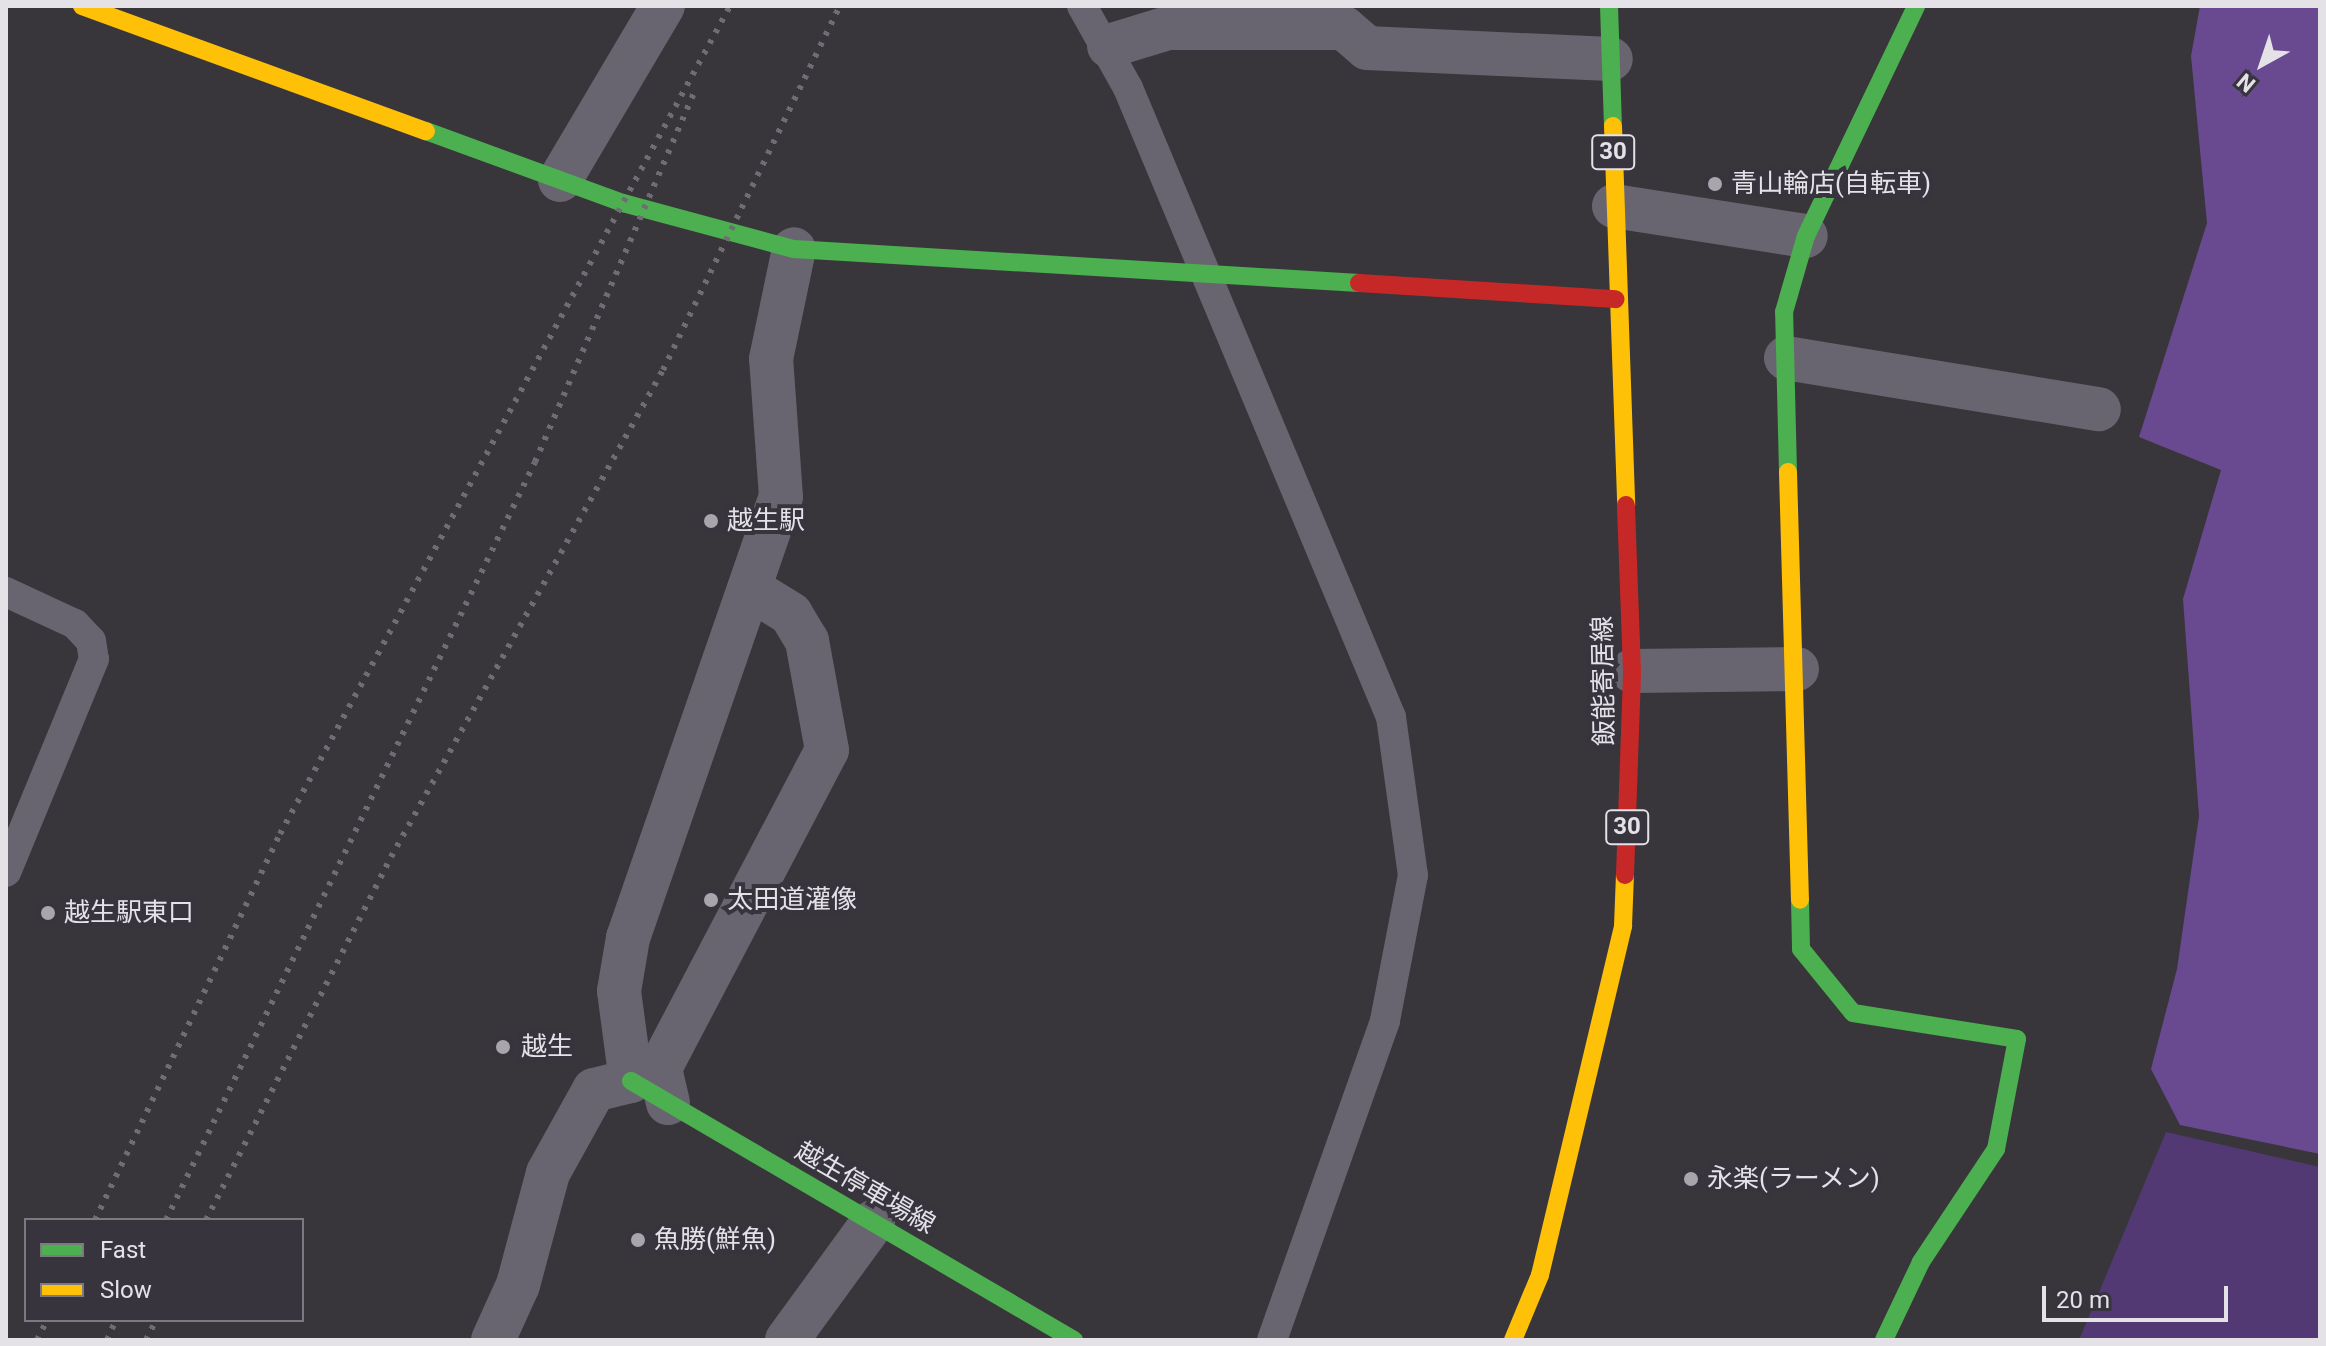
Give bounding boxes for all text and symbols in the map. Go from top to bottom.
north arrow [2222,24,2302,104]
text: N [2232,68,2260,97]
road number: 30 [1591,132,1635,172]
place label: 青山輪店(自転車) [1731,168,1931,200]
marker: 青山輪店(自転車) [1706,175,1724,193]
place label: 越生駅 [727,505,805,537]
marker: 越生駅 [702,512,720,530]
street label: 飯能寄居線 [1587,616,1621,746]
road number: 30 [1605,807,1649,847]
place label: 太田道灌像 [727,884,857,916]
marker: 太田道灌像 [702,891,720,909]
place label: 越生駅東口 [64,897,194,929]
marker: 越生駅東口 [39,904,57,922]
place label: 越生 [521,1031,573,1063]
marker: 越生 [492,1036,514,1058]
street label: 越生停車場線 [790,1135,940,1241]
place label: 永楽(ラーメン) [1707,1163,1881,1195]
marker: 永楽(ラーメン) [1682,1170,1700,1188]
legend [24,1218,304,1322]
place label: 魚勝(鮮魚) [654,1224,776,1256]
marker: 魚勝(鮮魚) [629,1231,647,1249]
text: Fast [100,1236,146,1264]
scale bar [2046,1270,2232,1320]
text: Slow [100,1276,152,1304]
text: 20 m [2056,1286,2110,1314]

